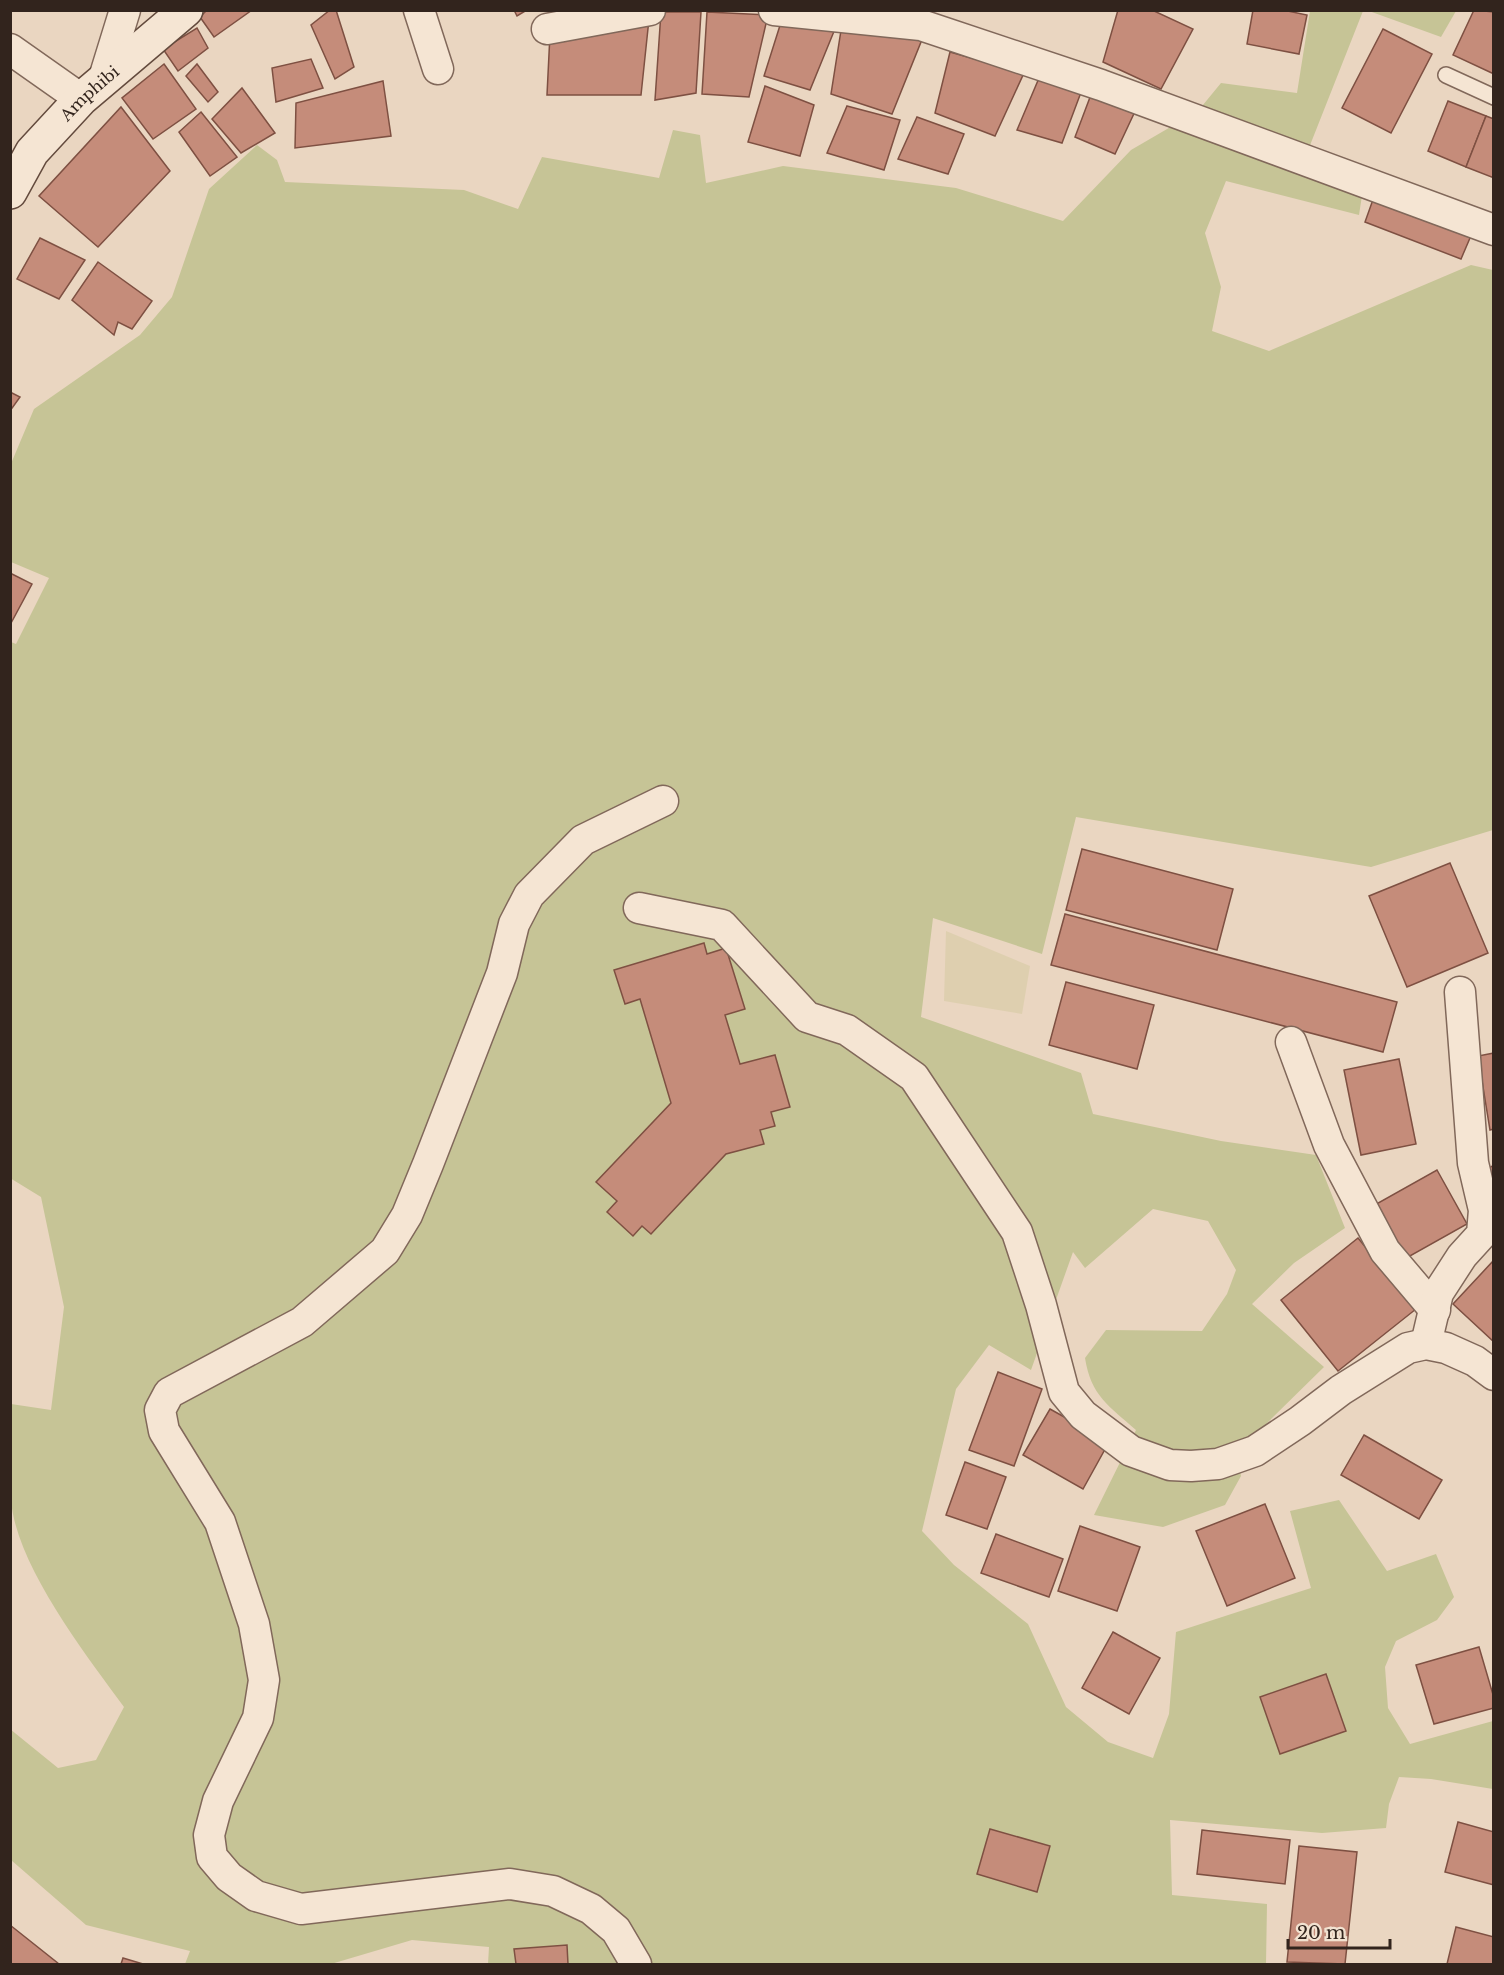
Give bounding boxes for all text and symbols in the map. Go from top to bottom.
street label: Amphibi [55,61,123,126]
scale bar [1288,1912,1390,1950]
text: 20 m [1297,1922,1345,1944]

